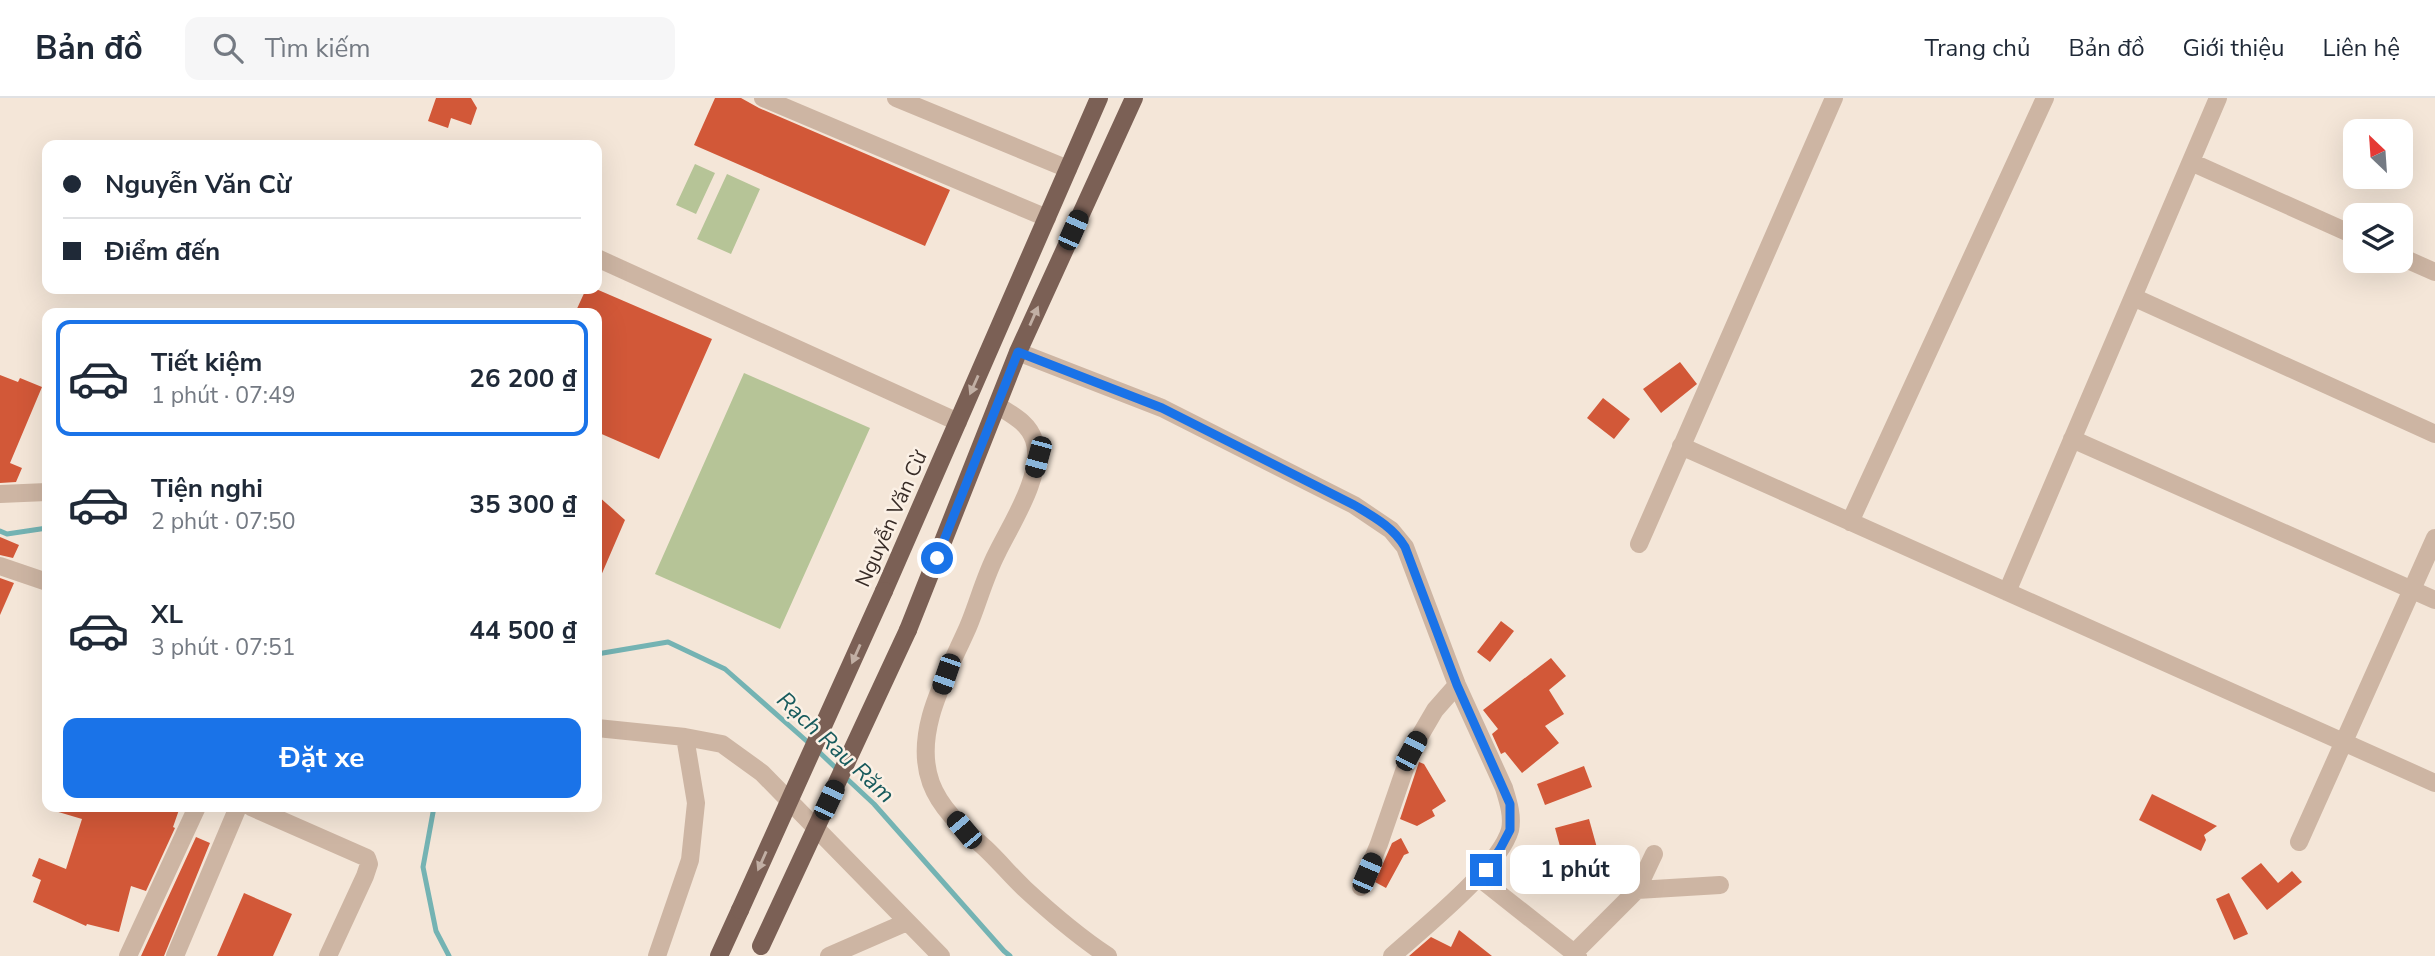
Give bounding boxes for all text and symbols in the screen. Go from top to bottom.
search box [185,17,675,80]
text: Bản đồ [35,26,143,71]
icon: search [209,29,247,67]
text: Tìm kiếm [265,31,371,66]
text: Trang chủ [1925,32,2030,64]
text: Bản đồ [2068,32,2145,64]
text: Giới thiệu [2183,32,2284,64]
text: Liên hệ [2322,32,2400,64]
north arrow [2343,119,2413,189]
map controls [2343,119,2413,273]
text: Nguyễn Văn Cừ [105,167,291,202]
button: layers [2343,203,2413,273]
car [1055,207,1092,253]
text: Điểm đến [105,234,220,269]
one-way arrow [1028,306,1040,326]
text: Tiết kiệm [151,345,262,380]
icon: car [67,347,130,410]
text: 26 200 ₫ [469,361,577,396]
one-way arrow [968,375,980,395]
text: 1 phút · 07:49 [151,380,296,411]
car [1023,434,1054,480]
street label: Nguyễn Văn Cừ [848,445,934,591]
text: Tiện nghi [151,471,263,506]
icon: car [67,473,130,536]
text: 35 300 ₫ [469,487,577,522]
text: 2 phút · 07:50 [151,506,296,537]
route start [921,542,953,574]
text: XL [151,597,183,632]
icon: car [67,599,130,662]
text: 44 500 ₫ [469,613,577,648]
text: 3 phút · 07:51 [151,632,296,663]
one-way arrow [850,643,861,664]
car [930,651,963,697]
water label: Rạch Rau Răm [770,685,901,810]
button: Đặt xe [63,718,581,798]
car [1392,728,1431,774]
car [811,777,848,823]
car [943,807,986,853]
callout: 1 phút [1510,846,1640,894]
car [1350,850,1385,896]
one-way arrow [756,851,768,871]
route end [1470,854,1502,886]
text: 1 phút [1540,854,1610,885]

